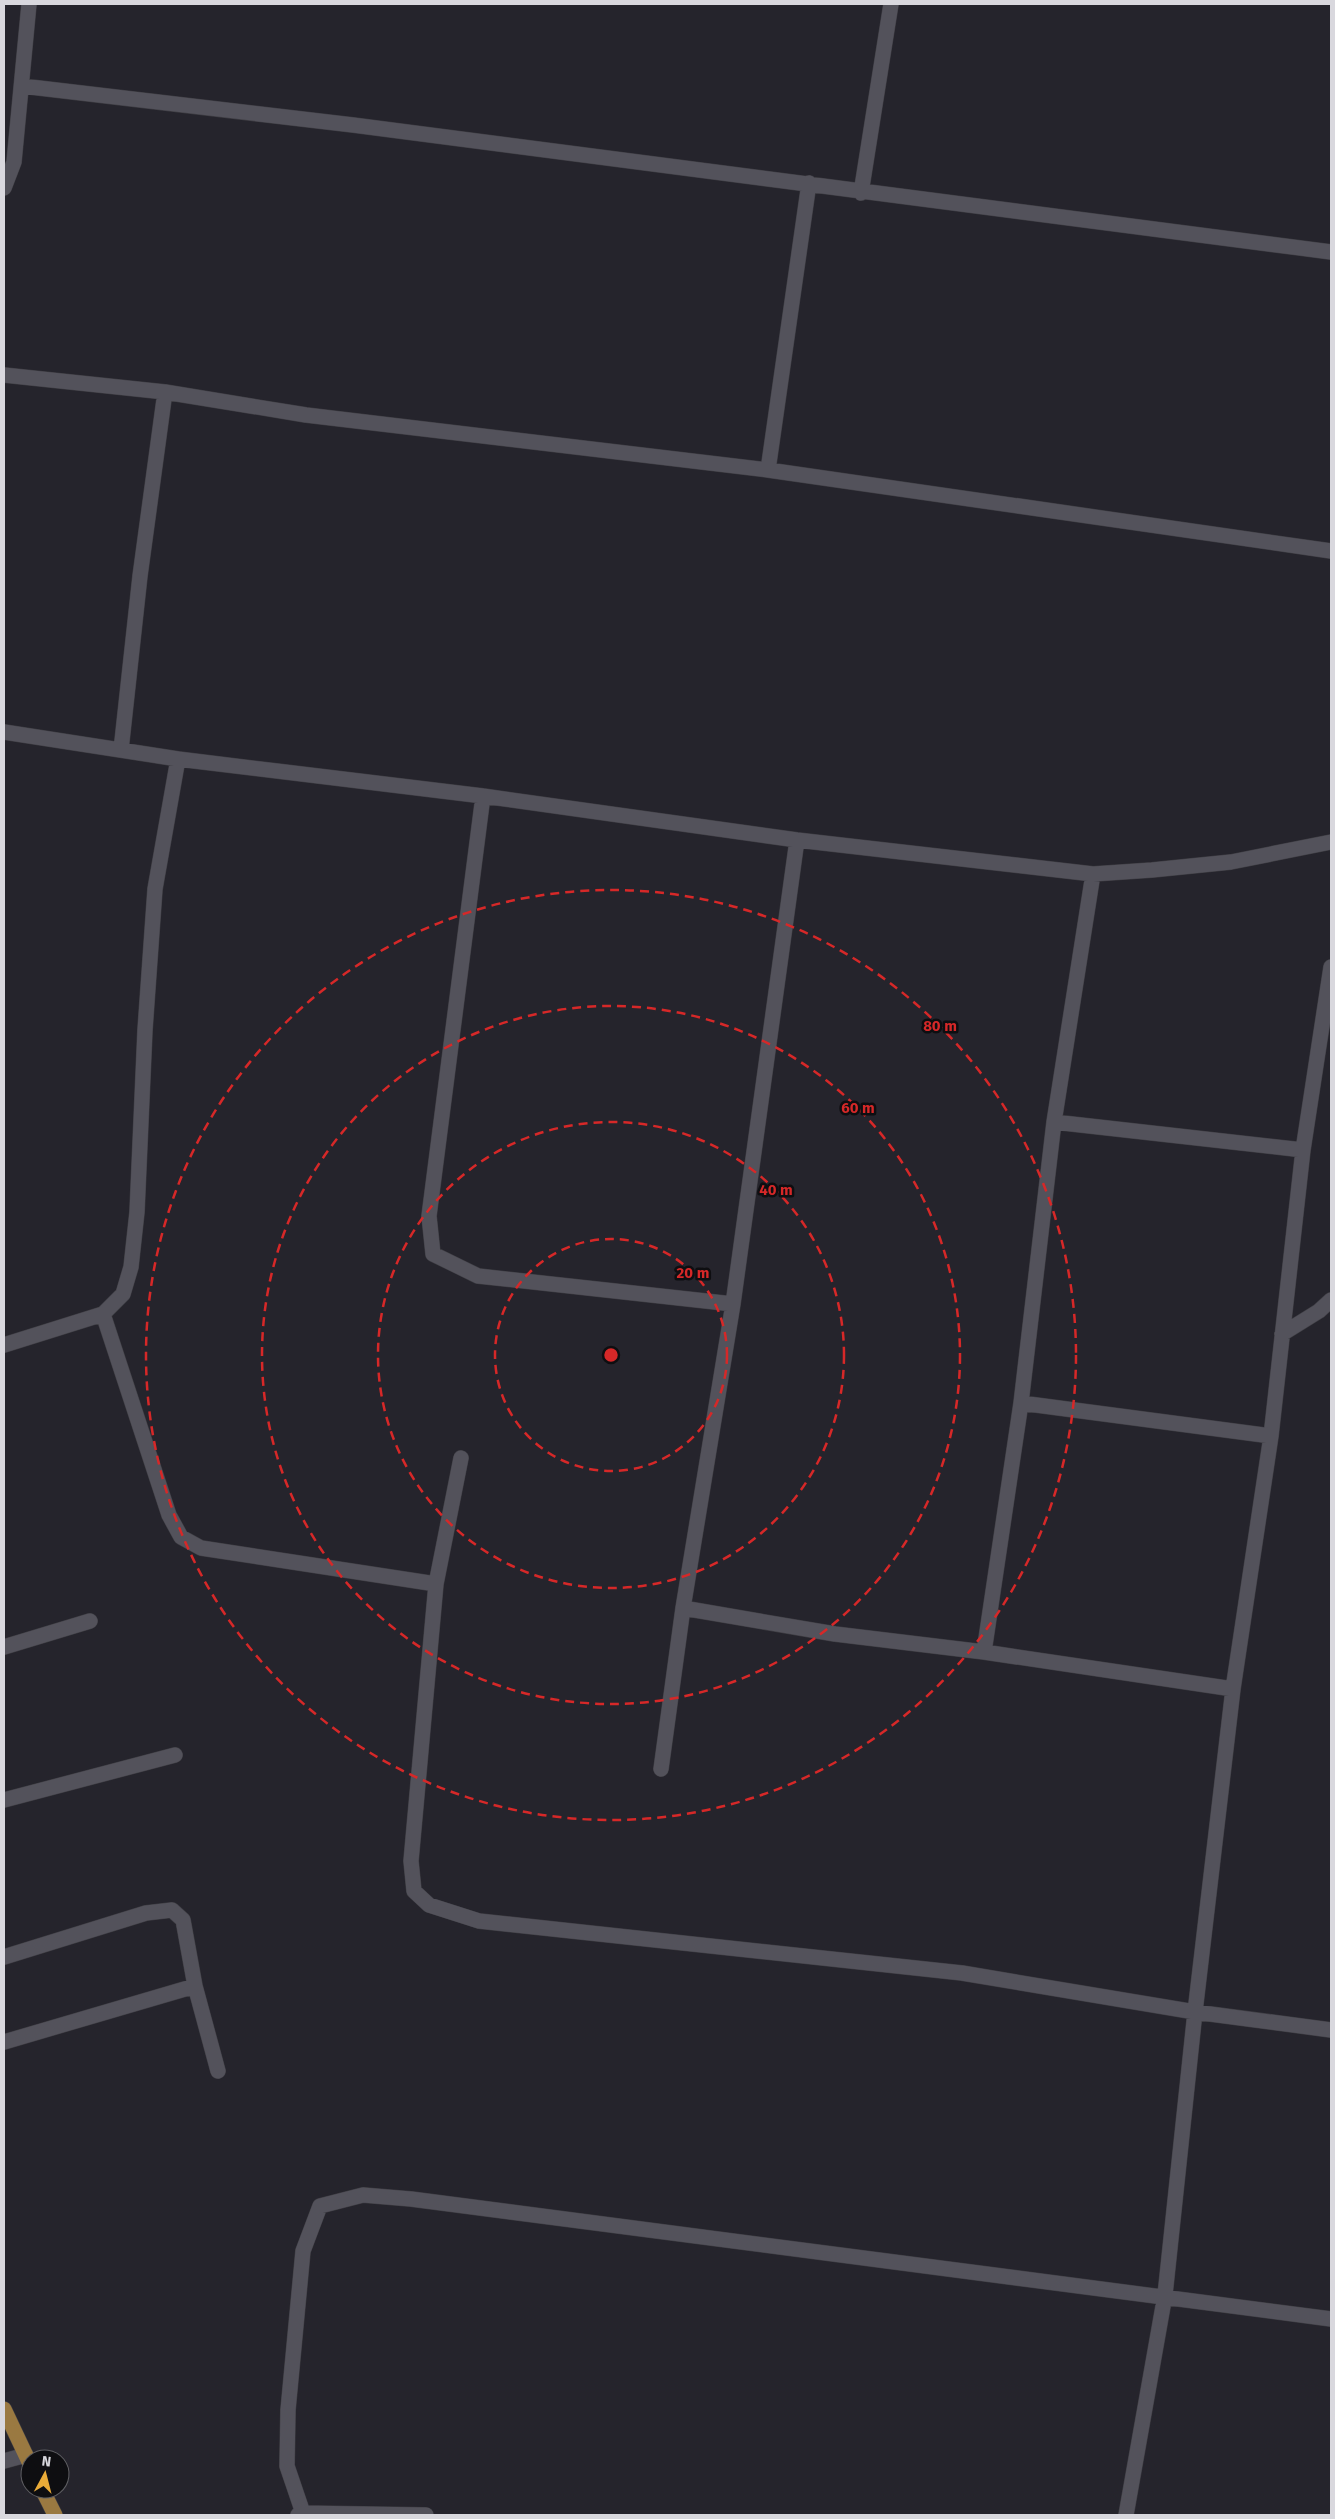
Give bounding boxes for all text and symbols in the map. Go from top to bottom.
text: 80 m [923,1017,957,1035]
text: 60 m [841,1099,875,1117]
text: 40 m [759,1181,793,1199]
text: 20 m [677,1264,709,1282]
centre of rings [602,1346,620,1364]
north arrow [20,2449,70,2499]
text: N [41,2453,52,2471]

